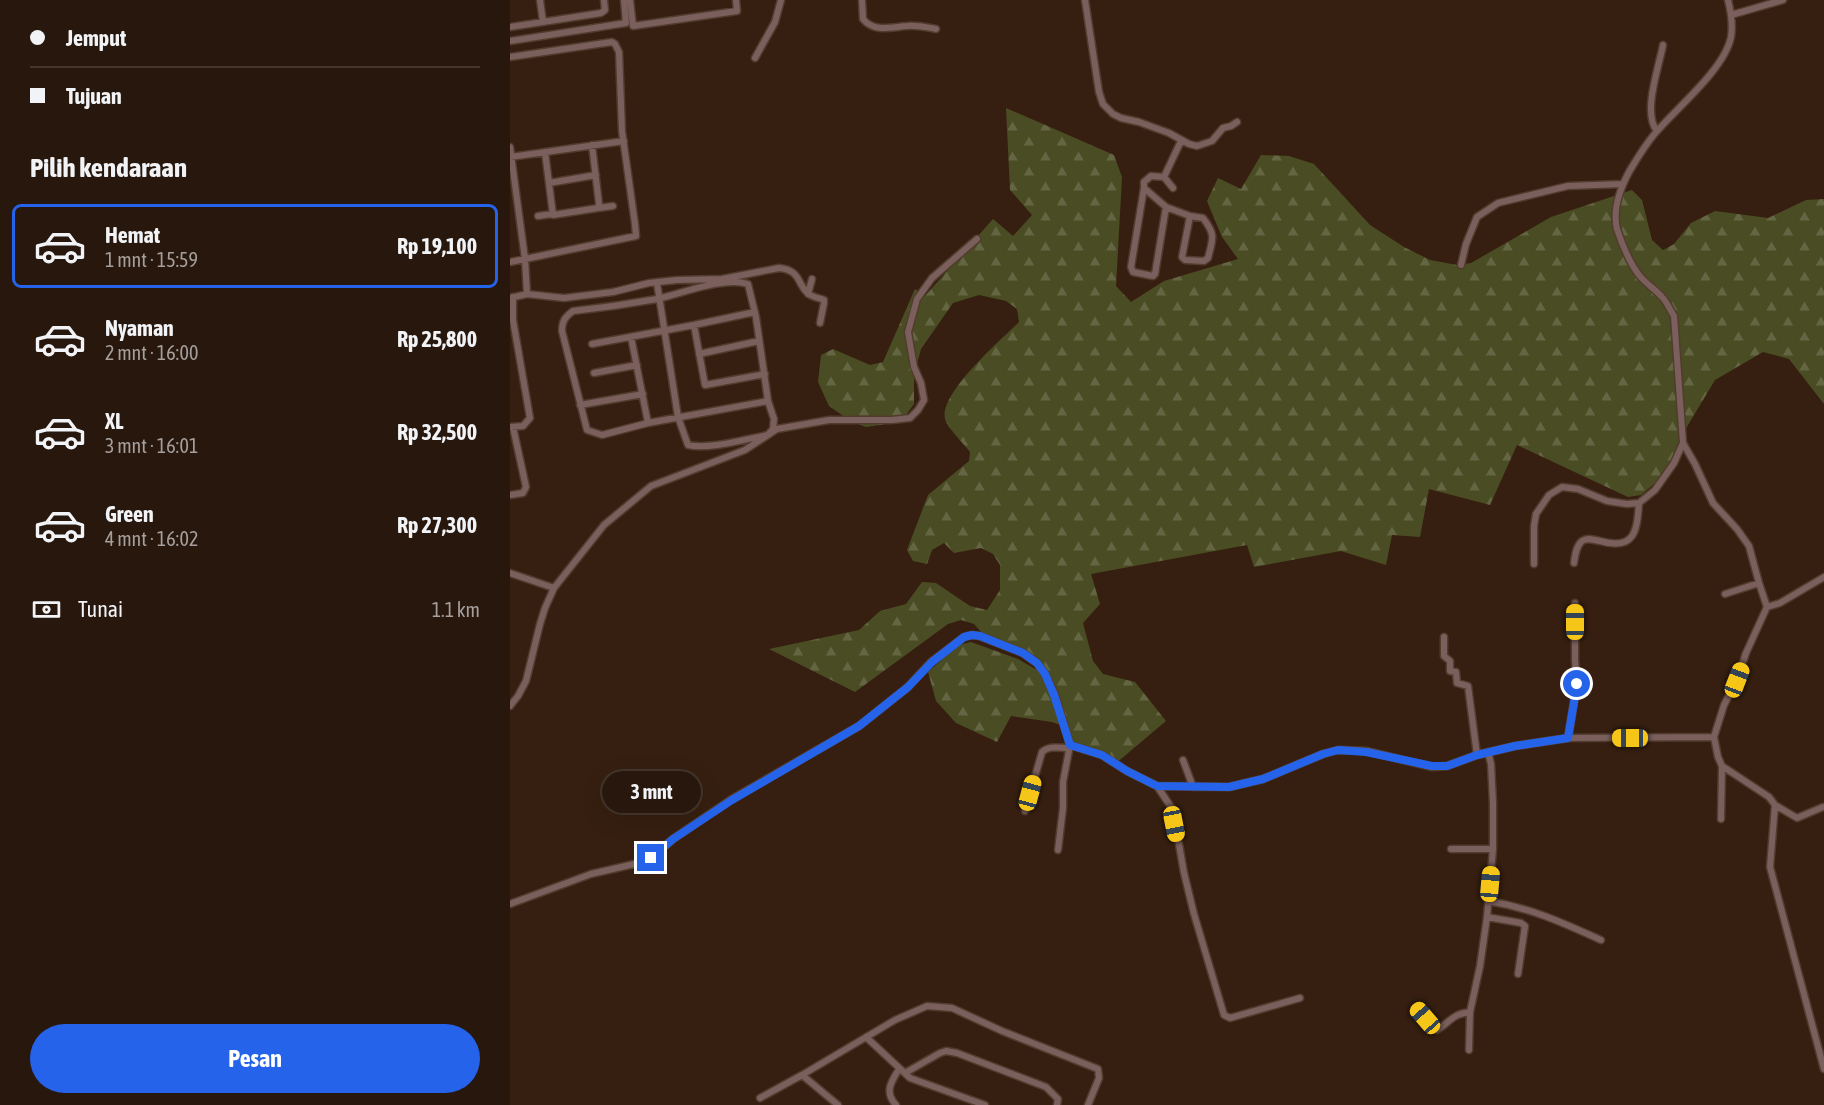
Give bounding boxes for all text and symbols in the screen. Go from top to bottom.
text: Jemput [66,25,126,51]
text: Tujuan [66,83,122,109]
text: Pilih kendaraan [30,152,187,183]
icon: car [33,219,87,273]
text: Hemat [105,222,160,248]
text: Rp 19,100 [397,233,477,259]
text: 1 mnt · 15:59 [105,248,198,271]
icon: car [33,312,87,366]
text: Nyaman [105,315,174,341]
text: Rp 25,800 [397,326,477,352]
text: 2 mnt · 16:00 [105,341,198,364]
icon: car [33,405,87,459]
text: XL [105,408,123,434]
text: Rp 32,500 [397,419,477,445]
text: 3 mnt · 16:01 [105,434,198,457]
icon: car [33,498,87,552]
text: Green [105,501,154,527]
text: Rp 27,300 [397,512,477,538]
text: 4 mnt · 16:02 [105,527,198,550]
icon: cash [30,593,63,626]
text: Tunai [78,596,123,622]
text: 1.1 km [432,598,480,621]
car [1566,604,1584,640]
car [1722,660,1752,700]
route start [1563,670,1590,697]
car [1612,729,1648,747]
callout: 3 mnt [602,771,700,813]
car [1017,773,1043,813]
text: 3 mnt [631,780,673,803]
car [1162,805,1186,843]
route end [637,844,664,871]
car [1479,865,1501,903]
car [1406,999,1444,1037]
button: Pesan [30,1024,480,1093]

